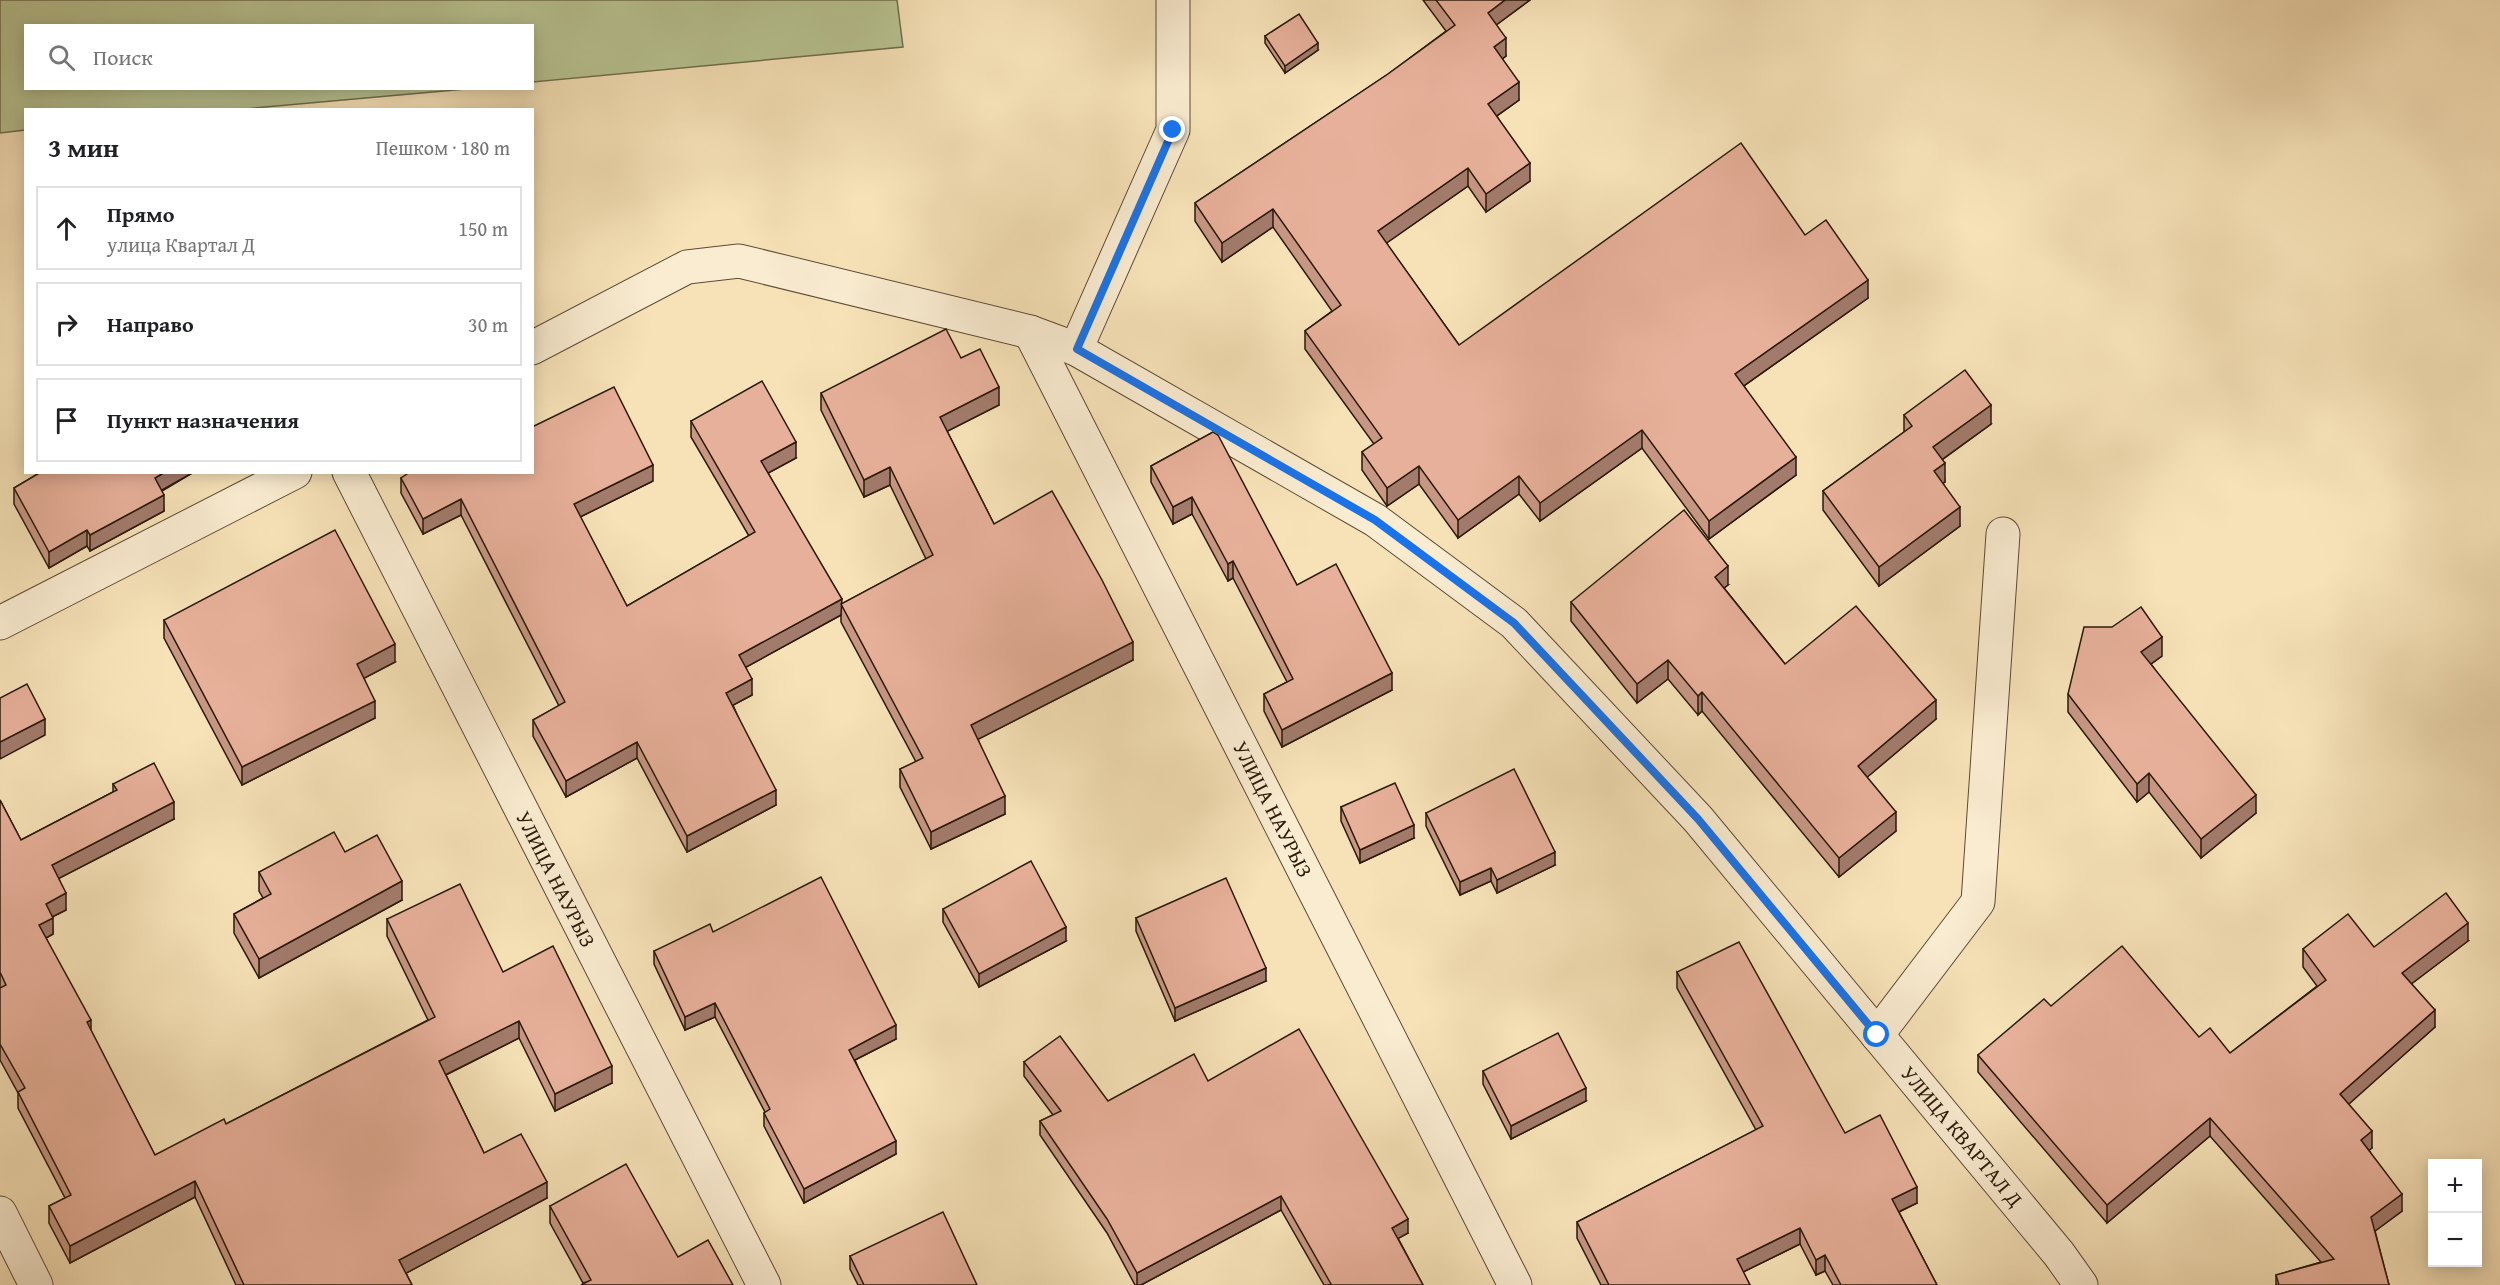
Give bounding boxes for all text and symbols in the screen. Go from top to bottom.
search box [24,24,534,90]
icon: search [45,41,78,74]
text: Поиск [93,41,153,73]
route end [1159,116,1185,142]
text: 3 мин [48,128,119,167]
text: Пешком · 180 m [376,133,510,162]
text: Прямо [107,198,174,230]
icon: ahead [50,212,83,245]
text: 150 m [458,214,508,243]
text: улица Квартал Д [107,230,255,259]
icon: right [50,308,83,341]
text: Направо [107,308,194,340]
text: 30 m [468,310,508,339]
icon: arrive [50,404,83,437]
text: Пункт назначения [107,404,299,436]
street label: УЛИЦА НАУРЫЗ [1225,736,1321,882]
street label: УЛИЦА НАУРЫЗ [508,806,604,952]
route start [1863,1021,1889,1047]
street label: УЛИЦА КВАРТАЛ Д [1894,1059,2030,1213]
map controls [2428,1159,2482,1267]
button: + [2428,1159,2482,1213]
button: − [2428,1213,2482,1267]

